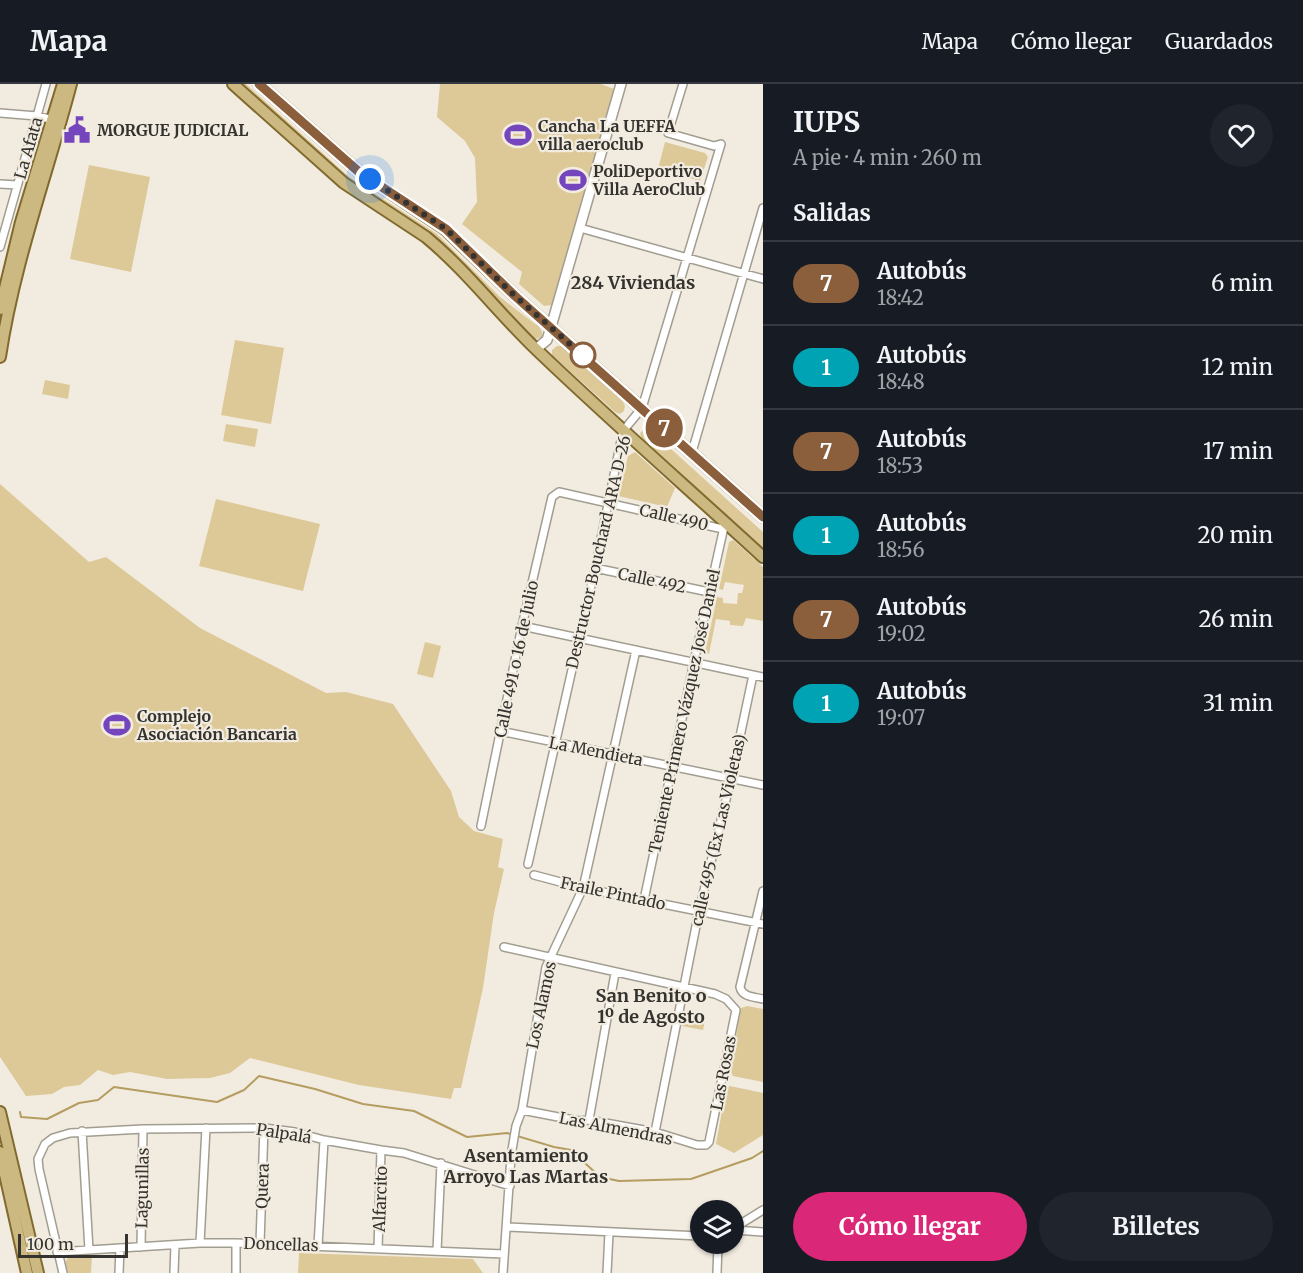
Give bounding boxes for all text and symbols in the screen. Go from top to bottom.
text: Mapa [30,23,107,59]
text: Mapa [922,28,978,55]
text: Cómo llegar [1011,28,1132,55]
text: Guardados [1165,28,1273,55]
text: IUPS [793,104,860,140]
button: heart [1210,104,1273,167]
street label: La Afata [10,114,46,181]
public building icon: MORGUE JUDICIAL [62,115,92,145]
place label: Cancha La UEFFA villa aeroclub [537,116,676,154]
place label: MORGUE JUDICIAL [97,120,248,140]
sports icon: Cancha La UEFFA villa aeroclub [503,120,533,150]
text: A pie · 4 min · 260 m [793,145,982,170]
place label: PoliDeportivo Villa AeroClub [592,161,705,199]
your location [355,164,385,194]
sports icon: PoliDeportivo Villa AeroClub [558,165,588,195]
text: Salidas [793,199,871,227]
text: Autobús [877,257,967,285]
text: 6 min [1211,269,1273,297]
text: 7 [820,270,832,297]
district label: 284 Viviendas [571,271,695,294]
text: 18:42 [877,285,924,310]
text: Autobús [877,341,967,369]
unlabelled marker [570,342,596,368]
text: 12 min [1202,353,1273,381]
text: 1 [821,354,831,381]
text: 18:48 [877,369,925,394]
line badge: 7 [644,408,684,448]
text: 7 [658,415,670,442]
text: Autobús [877,425,967,453]
street label: Destructor Bouchard ARA D-26 [561,433,635,671]
text: 17 min [1203,437,1273,465]
text: 7 [820,438,832,465]
text: 18:53 [877,453,923,478]
street label: Calle 490 [638,499,710,535]
text: Autobús [877,509,967,537]
text: 20 min [1197,521,1273,549]
text: 1 [821,522,831,549]
text: 18:56 [877,537,925,562]
street label: Calle 492 [616,563,688,597]
street label: Teniente Primero Vázquez José Daniel [644,567,724,855]
street label: Calle 491 o 16 de Julio [490,579,542,739]
text: Autobús [877,593,967,621]
text: 26 min [1198,605,1273,633]
text: 7 [820,606,832,633]
text: 19:02 [877,621,926,646]
text: Autobús [877,677,967,705]
text: 31 min [1203,689,1273,717]
text: 1 [821,690,831,717]
text: 19:07 [877,705,925,730]
place label: Complejo Asociación Bancaria [136,706,297,744]
sports icon: Complejo Asociación Bancaria [102,710,132,740]
street label: La Mendieta [547,732,645,770]
street label: calle 495 (Ex Las Violetas) [686,732,750,928]
street label: Fraile Pintado [559,872,667,914]
street label: Los Alamos [522,959,560,1051]
district label: San Benito o 1º de Agosto [596,984,707,1028]
street label: Las Rosas [706,1034,740,1112]
street label: Las Almendras [558,1107,675,1149]
street label: Palpalá [255,1119,313,1147]
district label: Asentamiento Arroyo Las Martas [443,1144,608,1188]
street label: Lagunillas [131,1147,153,1229]
street label: Quera [251,1162,273,1209]
street label: Alfarcito [369,1166,391,1233]
button: Cómo llegar [793,1192,1027,1261]
button: Billetes [1039,1192,1273,1261]
map controls [690,1200,744,1254]
button: layers [690,1200,744,1254]
scale bar [18,1231,128,1258]
street label: Doncellas [243,1233,319,1255]
text: 100 m [27,1234,74,1254]

